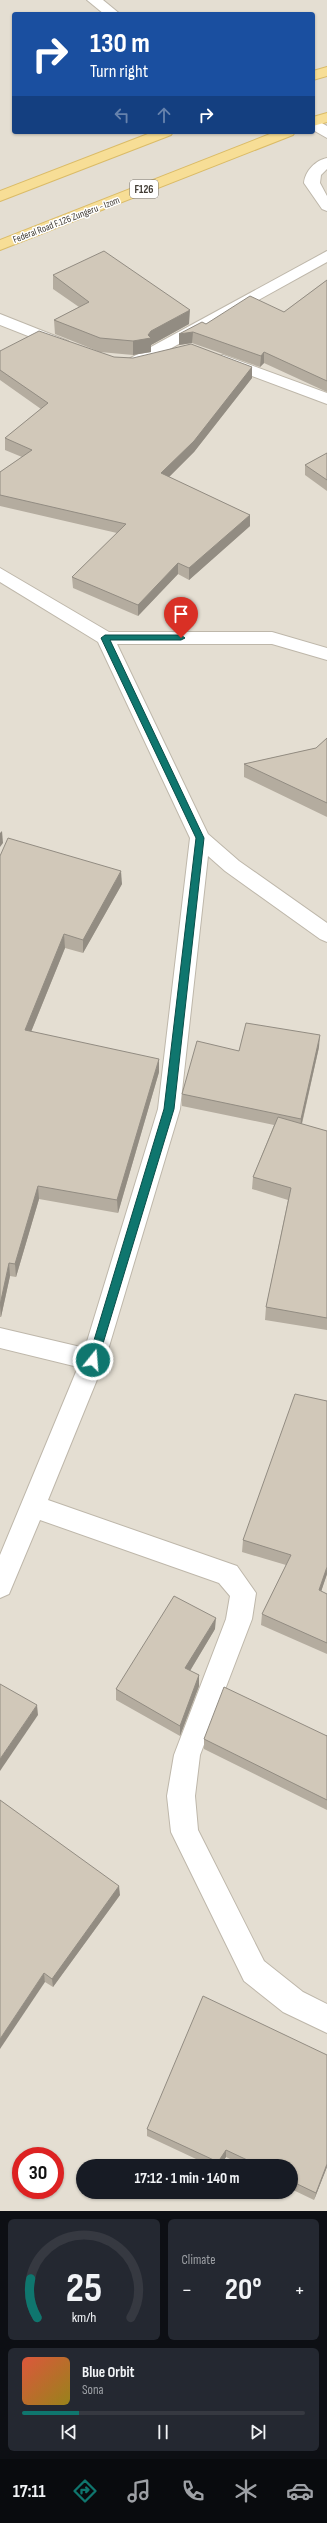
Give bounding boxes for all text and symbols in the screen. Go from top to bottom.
text: 130 m [90,27,150,60]
icon: right [24,28,76,80]
text: Turn right [90,61,148,82]
icon: left [111,104,133,126]
icon: ahead [153,104,175,126]
icon: right [195,104,217,126]
road number: F126 [130,180,158,198]
street label: Federal Road F.126 Zungeru - Izom [11,194,121,246]
pin [164,597,198,638]
icon: arrive [170,603,192,625]
position arrow [72,1339,114,1381]
speed limit sign: 30 [12,2147,64,2199]
text: 17:12 · 1 min · 140 m [134,2169,240,2188]
text: Climate [182,2252,215,2268]
text: 25 [66,2263,102,2312]
text: 20° [225,2272,262,2308]
text: − [182,2277,192,2304]
text: + [294,2277,305,2304]
text: km/h [71,2308,96,2325]
text: Blue Orbit [82,2363,134,2382]
text: Sona [82,2382,104,2398]
icon: previous [58,2421,80,2443]
icon: pause [152,2421,174,2443]
icon: next [247,2421,269,2443]
icon: directions [71,2477,99,2505]
icon: music [125,2477,153,2505]
icon: phone [179,2477,207,2505]
icon: climate [232,2477,260,2505]
icon: car [286,2477,314,2505]
text: 17:11 [13,2481,46,2502]

